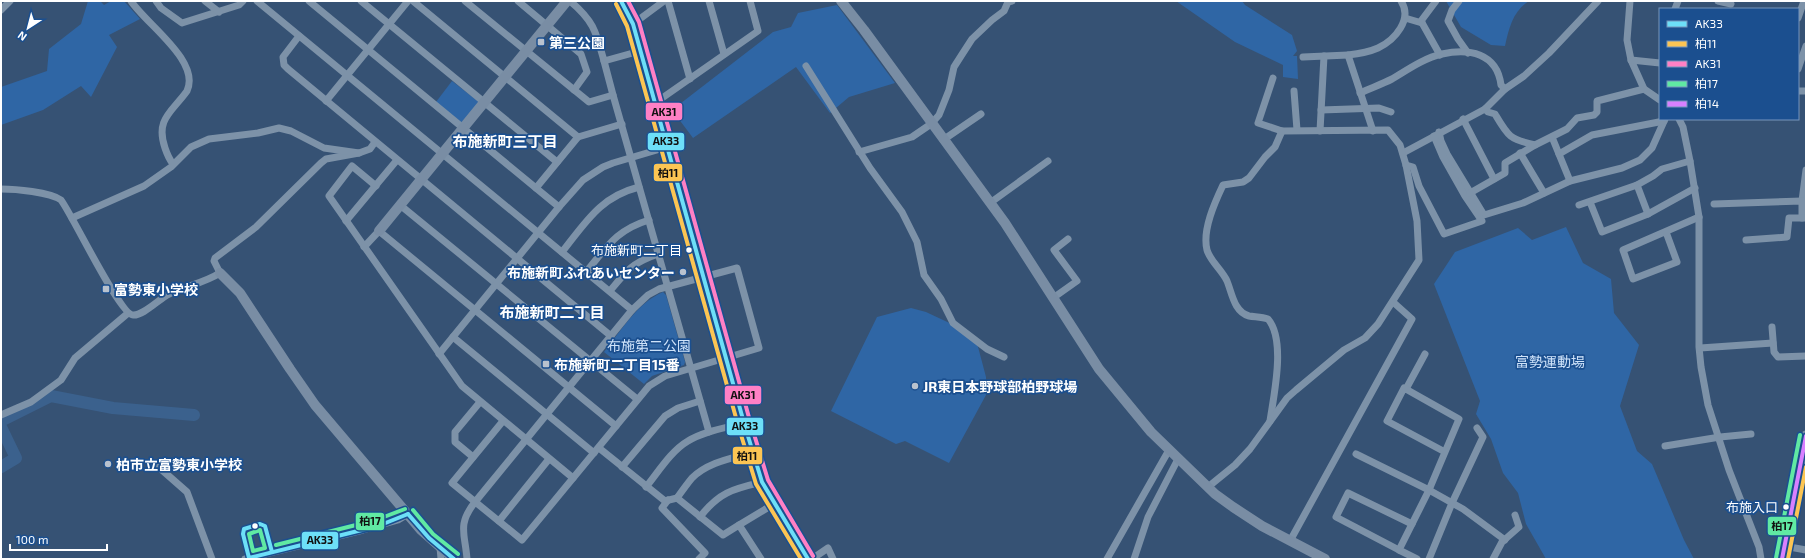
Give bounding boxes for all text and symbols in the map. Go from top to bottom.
north arrow [8,8,48,48]
legend [1659,8,1799,120]
text: AK33 [1695,16,1723,30]
text: N [15,29,29,44]
place label: 第三公園 [549,34,605,51]
text: 柏11 [1695,36,1717,50]
marker: 第三公園 [536,37,546,47]
text: AK31 [1695,56,1721,70]
text: 柏17 [1695,76,1718,90]
text: 柏14 [1695,96,1719,110]
line badge: AK31 [645,102,683,121]
text: AK31 [651,105,677,118]
district label: 布施新町三丁目 [452,132,558,150]
line badge: AK33 [647,132,685,151]
text: AK33 [653,134,679,147]
line badge: 柏11 [653,163,683,182]
text: 柏11 [658,166,678,179]
place label: 布施新町二丁目 [591,242,682,258]
marker: 布施新町二丁目 [684,245,694,255]
place label: 布施新町ふれあいセンター [507,264,675,281]
marker: 布施新町ふれあいセンター [678,267,688,277]
place label: 富勢東小学校 [114,281,198,298]
marker: 富勢東小学校 [101,284,111,294]
district label: 布施新町二丁目 [499,303,605,321]
park label: 布施第二公園 [607,337,691,354]
park label: 富勢運動場 [1515,353,1585,370]
place label: 布施新町二丁目15番 [554,356,680,373]
marker: 布施新町二丁目15番 [541,359,551,369]
place label: JR東日本野球部柏野球場 [923,378,1077,395]
marker: JR東日本野球部柏野球場 [910,381,920,391]
line badge: AK31 [724,385,762,405]
text: AK31 [730,388,756,401]
line badge: AK33 [726,417,764,436]
text: AK33 [732,419,758,432]
line badge: 柏11 [732,446,763,465]
text: 柏11 [737,449,757,462]
place label: 柏市立富勢東小学校 [116,456,242,473]
marker: 柏市立富勢東小学校 [103,459,113,469]
place label: 布施入口 [1726,499,1778,515]
marker: 布施入口 [1781,502,1791,512]
line badge: 柏17 [355,512,385,531]
text: 柏17 [359,514,381,527]
line badge: 柏17 [1767,516,1797,536]
text: 柏17 [1771,519,1793,532]
unlabelled marker [250,521,260,531]
scale bar [10,526,107,552]
line badge: AK33 [301,531,339,550]
text: 100 m [16,532,48,546]
text: AK33 [307,533,333,546]

